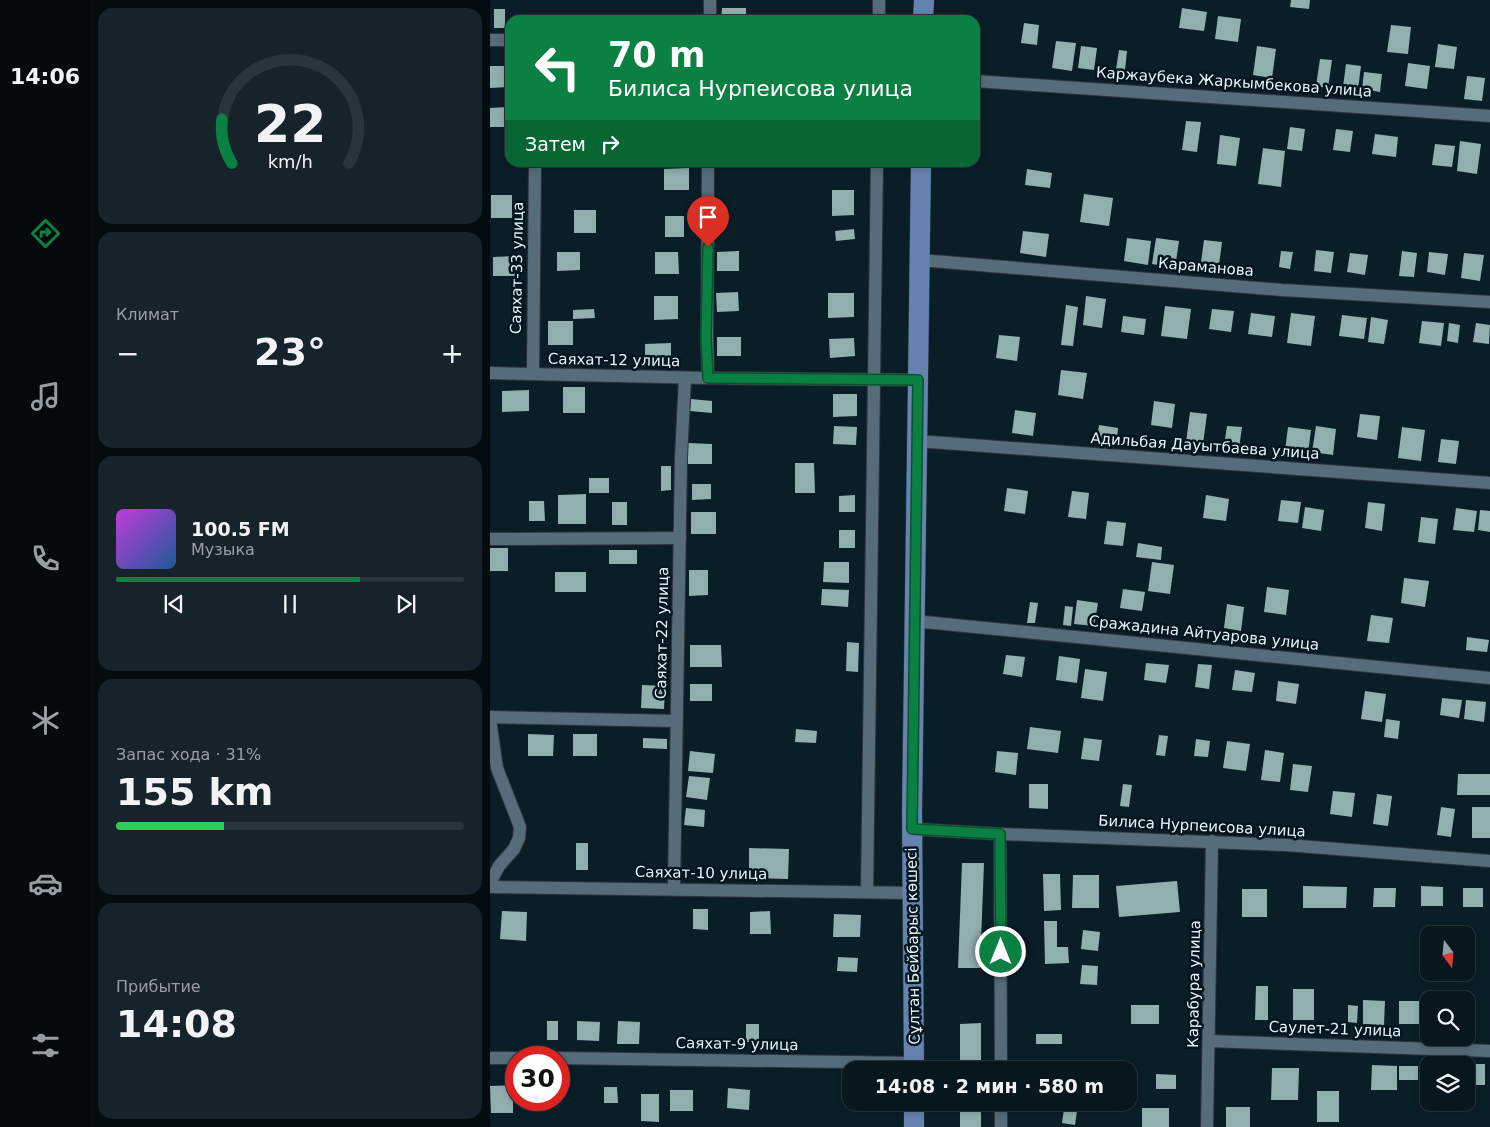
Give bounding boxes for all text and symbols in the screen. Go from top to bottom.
icon: left [525,35,590,100]
text: 70 m [608,35,705,75]
street label: Каржаубека Жаркымбекова улица [1095,63,1373,101]
text: 14:06 [10,64,80,89]
text: Билиса Нурпеисова улица [608,76,913,101]
text: 22 [254,94,326,154]
icon: right [596,130,624,158]
text: Затем [525,133,586,155]
text: km/h [267,151,313,172]
pin [687,196,729,247]
street label: Саяхат-33 улица [507,202,527,334]
icon: arrive [694,203,722,231]
icon: directions [28,216,63,251]
street label: Караманова [1157,254,1255,280]
text: Климат [116,305,179,324]
text: 23° [254,330,326,374]
text: − [116,337,139,370]
text: + [441,337,464,370]
street label: Саяхат-12 улица [548,350,680,370]
icon: music [28,379,63,414]
street label: Адильбая Дауытбаева улица [1090,429,1320,463]
text: 100.5 FM [191,518,290,540]
text: Музыка [191,540,255,559]
icon: phone [28,541,63,576]
street label: Саяхат-22 улица [652,567,672,699]
icon: previous [160,590,188,618]
icon: pause [276,590,304,618]
icon: next [392,590,420,618]
street label: Сражадина Айтуарова улица [1088,612,1320,654]
icon: climate [28,703,63,738]
text: Запас хода · 31% [116,745,261,764]
text: 155 km [116,770,273,814]
street label: Билиса Нурпеисова улица [1098,812,1306,840]
street label: Сұлтан Бейбарыс көшесі [902,847,924,1045]
street label: Саяхат-10 улица [635,863,767,883]
icon: car [28,866,63,901]
street label: Карабура улица [1184,920,1204,1048]
position arrow [974,925,1026,977]
north arrow [1420,926,1475,981]
map controls [1420,926,1475,1111]
text: Прибытие [116,977,201,996]
button: search [1420,991,1475,1046]
text: 14:08 [116,1002,237,1046]
street label: Саулет-21 улица [1268,1018,1402,1040]
icon: filters [28,1028,63,1063]
street label: Саяхат-9 улица [675,1034,799,1054]
speed limit sign: 30 [505,1046,570,1111]
button: layers [1420,1056,1475,1111]
text: 14:08 · 2 мин · 580 m [875,1075,1104,1097]

